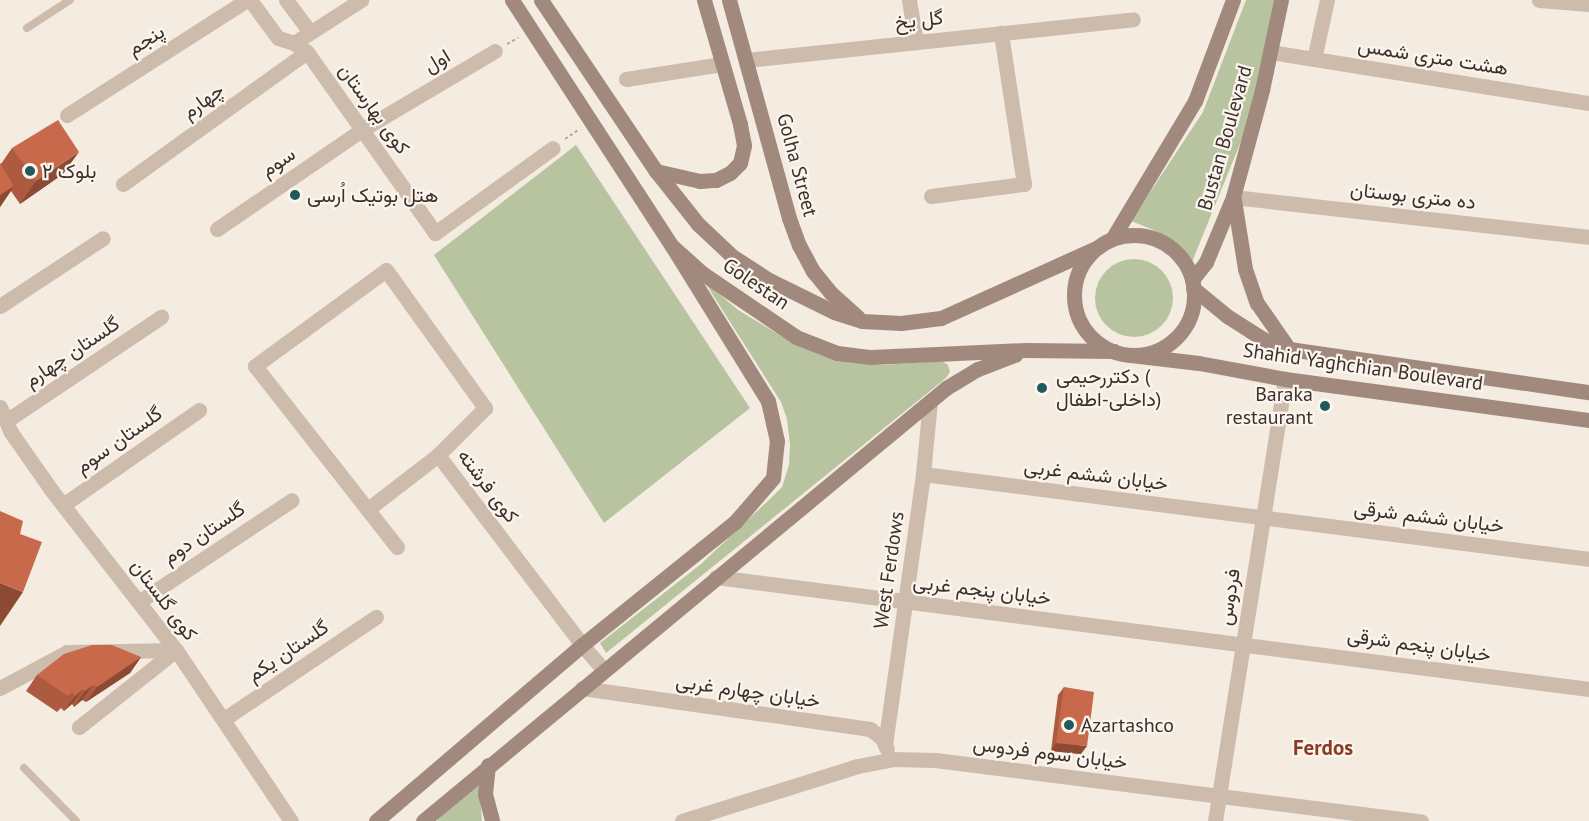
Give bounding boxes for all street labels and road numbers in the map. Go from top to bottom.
street label: گل یخ [894,6,944,34]
street label: پنجم [123,19,169,61]
street label: هشت متری شمس [1356,33,1510,81]
street label: اول [420,44,454,78]
street label: کوی بهارستان [333,59,415,159]
street label: Bustan Boulevard [1193,63,1257,213]
street label: چهارم [177,78,229,124]
street label: Golha Street [772,111,822,219]
street label: سوم [256,142,300,182]
street label: ده متری بوستان [1349,177,1477,215]
street label: Golestan [718,253,794,315]
street label: گلستان چهارم [20,311,124,393]
street label: Shahid Yaghchian Boulevard [1241,338,1485,396]
street label: گلستان سوم [71,401,167,479]
street label: کوی فرشته [452,444,524,528]
street label: خیابان ششم غربی [1023,454,1169,496]
street label: خیابان ششم شرقی [1353,496,1505,538]
street label: گلستان دوم [158,497,250,569]
street label: West Ferdows [869,510,909,630]
street label: کوی گلستان [126,555,202,645]
street label: فردوس [1213,567,1245,627]
street label: خیابان پنجم غربی [912,570,1052,610]
street label: گلستان یکم [243,615,333,687]
street label: خیابان پنجم شرقی [1346,623,1492,667]
street label: خیابان چهارم غربی [674,669,822,713]
street label: خیابان سوم فردوس [972,732,1128,774]

